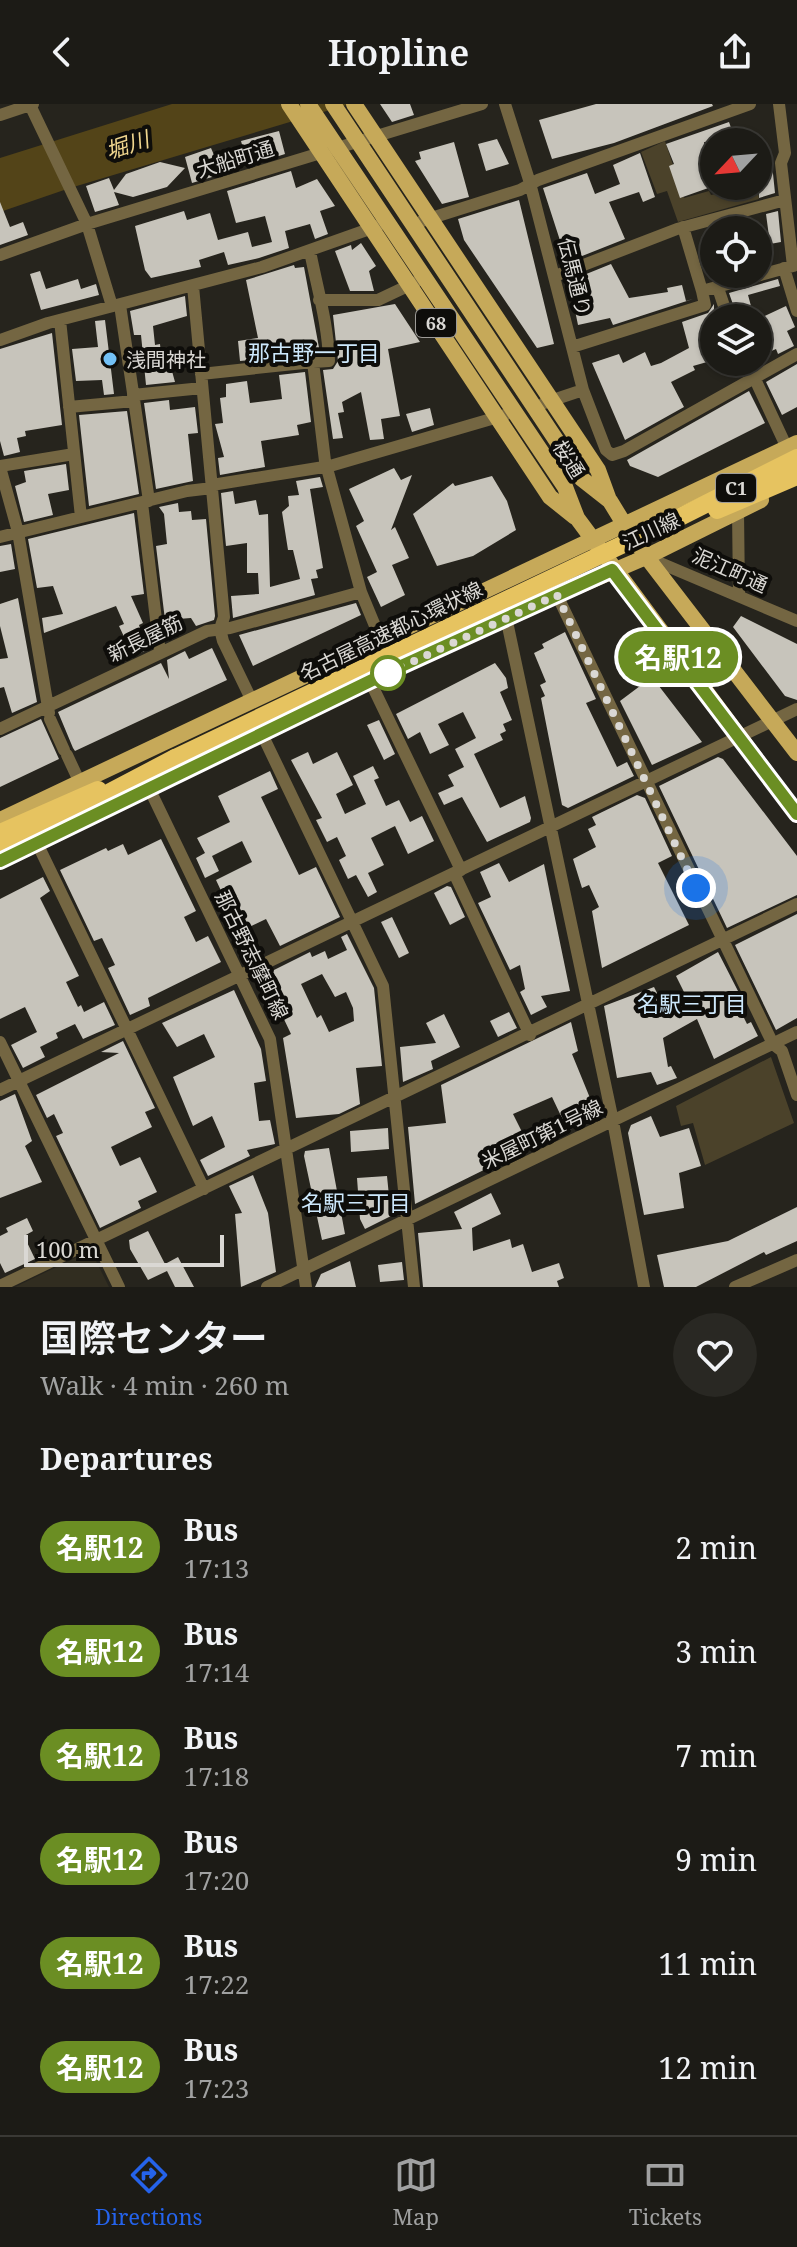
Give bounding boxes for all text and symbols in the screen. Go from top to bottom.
text: Hopline [328,28,469,77]
icon: back [40,30,84,74]
icon: share [713,30,757,74]
water label: 堀川 [101,122,154,165]
north arrow [700,128,772,200]
map controls [700,128,772,376]
street label: 大船町通 [193,134,277,184]
button: locate [700,216,772,288]
street label: 伝馬通り [552,235,598,319]
button: layers [700,304,772,376]
road number: 68 [416,309,456,337]
district label: 那古野一丁目 [248,337,380,367]
place label: 浅間神社 [126,346,206,373]
marker: 浅間神社 [101,350,119,368]
street label: 桜通 [547,435,591,483]
road number: C1 [716,474,756,502]
street label: 江川線 [618,506,684,556]
street label: 泥江町通 [688,541,772,599]
street label: 名古屋高速都心環状線 [295,575,487,687]
street label: 新長屋筋 [103,608,187,668]
line badge: 名駅12 [622,631,734,683]
text: 名駅12 [634,638,722,676]
unlabelled marker [371,656,405,690]
your location [676,868,716,908]
street label: 那古野志摩町線 [209,886,295,1024]
district label: 名駅三丁目 [637,988,747,1018]
street label: 米屋町第1号線 [477,1093,607,1175]
district label: 名駅三丁目 [301,1187,411,1217]
scale bar [24,1231,224,1267]
text: 100 m [36,1234,99,1264]
text: 国際センター [40,1311,268,1363]
button: heart [673,1313,757,1397]
text: Walk · 4 min · 260 m [40,1367,289,1403]
text: Departures [40,1438,213,1479]
text: Bus [184,1509,238,1550]
text: 2 min [675,1527,757,1568]
text: 名駅12 [56,1528,144,1566]
text: 17:13 [184,1550,249,1586]
text: Bus [184,1613,238,1654]
text: 3 min [675,1631,757,1672]
text: 名駅12 [56,1632,144,1670]
text: 17:14 [184,1654,249,1690]
text: Bus [184,1717,238,1758]
text: 7 min [675,1735,757,1776]
text: 名駅12 [56,1736,144,1774]
text: 17:18 [184,1758,249,1794]
text: Bus [184,1821,238,1862]
text: 9 min [675,1839,757,1880]
text: 名駅12 [56,1840,144,1878]
text: 17:20 [184,1862,249,1898]
text: Bus [184,1925,238,1966]
text: 11 min [658,1943,757,1984]
text: 名駅12 [56,1944,144,1982]
text: 17:22 [184,1966,249,2002]
text: Bus [184,2029,238,2070]
text: 12 min [658,2047,757,2088]
text: 名駅12 [56,2048,144,2086]
text: 17:23 [184,2070,249,2106]
tab: Directions [95,2153,203,2231]
tab: Map [392,2153,439,2231]
tab: Tickets [629,2153,702,2231]

